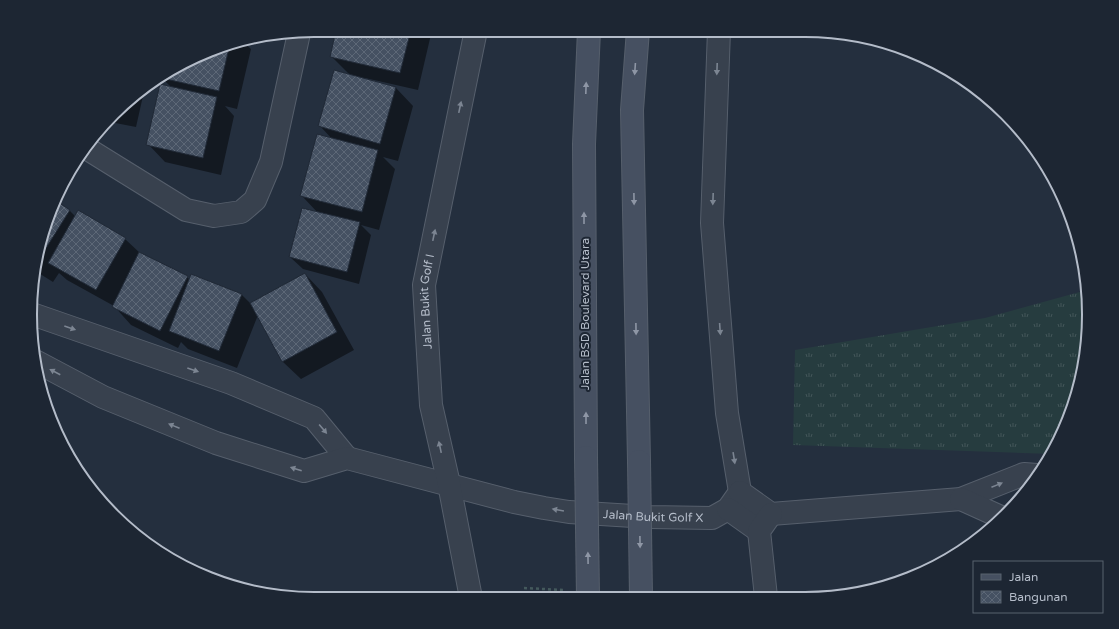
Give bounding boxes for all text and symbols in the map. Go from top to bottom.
one-way arrow [632,63,639,75]
one-way arrow [714,63,721,75]
one-way arrow [583,81,589,94]
one-way arrow [458,101,464,114]
one-way arrow [631,193,637,206]
one-way arrow [710,193,716,206]
one-way arrow [581,211,587,224]
one-way arrow [431,229,437,241]
street label: Jalan BSD Boulevard Utara [578,238,592,390]
street label: Jalan Bukit Golf I [417,253,437,350]
one-way arrow [633,323,639,336]
one-way arrow [717,323,724,335]
one-way arrow [65,325,77,331]
one-way arrow [188,367,200,373]
one-way arrow [50,369,61,375]
one-way arrow [583,411,589,424]
one-way arrow [167,422,179,428]
one-way arrow [318,424,327,434]
one-way arrow [436,440,442,453]
one-way arrow [731,452,737,464]
one-way arrow [290,465,302,471]
one-way arrow [992,482,1003,488]
one-way arrow [552,507,565,513]
street label: Jalan Bukit Golf X [603,507,704,525]
one-way arrow [637,536,643,549]
one-way arrow [585,551,591,564]
legend [973,561,1103,613]
text: Jalan [1009,570,1038,584]
text: Bangunan [1009,590,1068,604]

